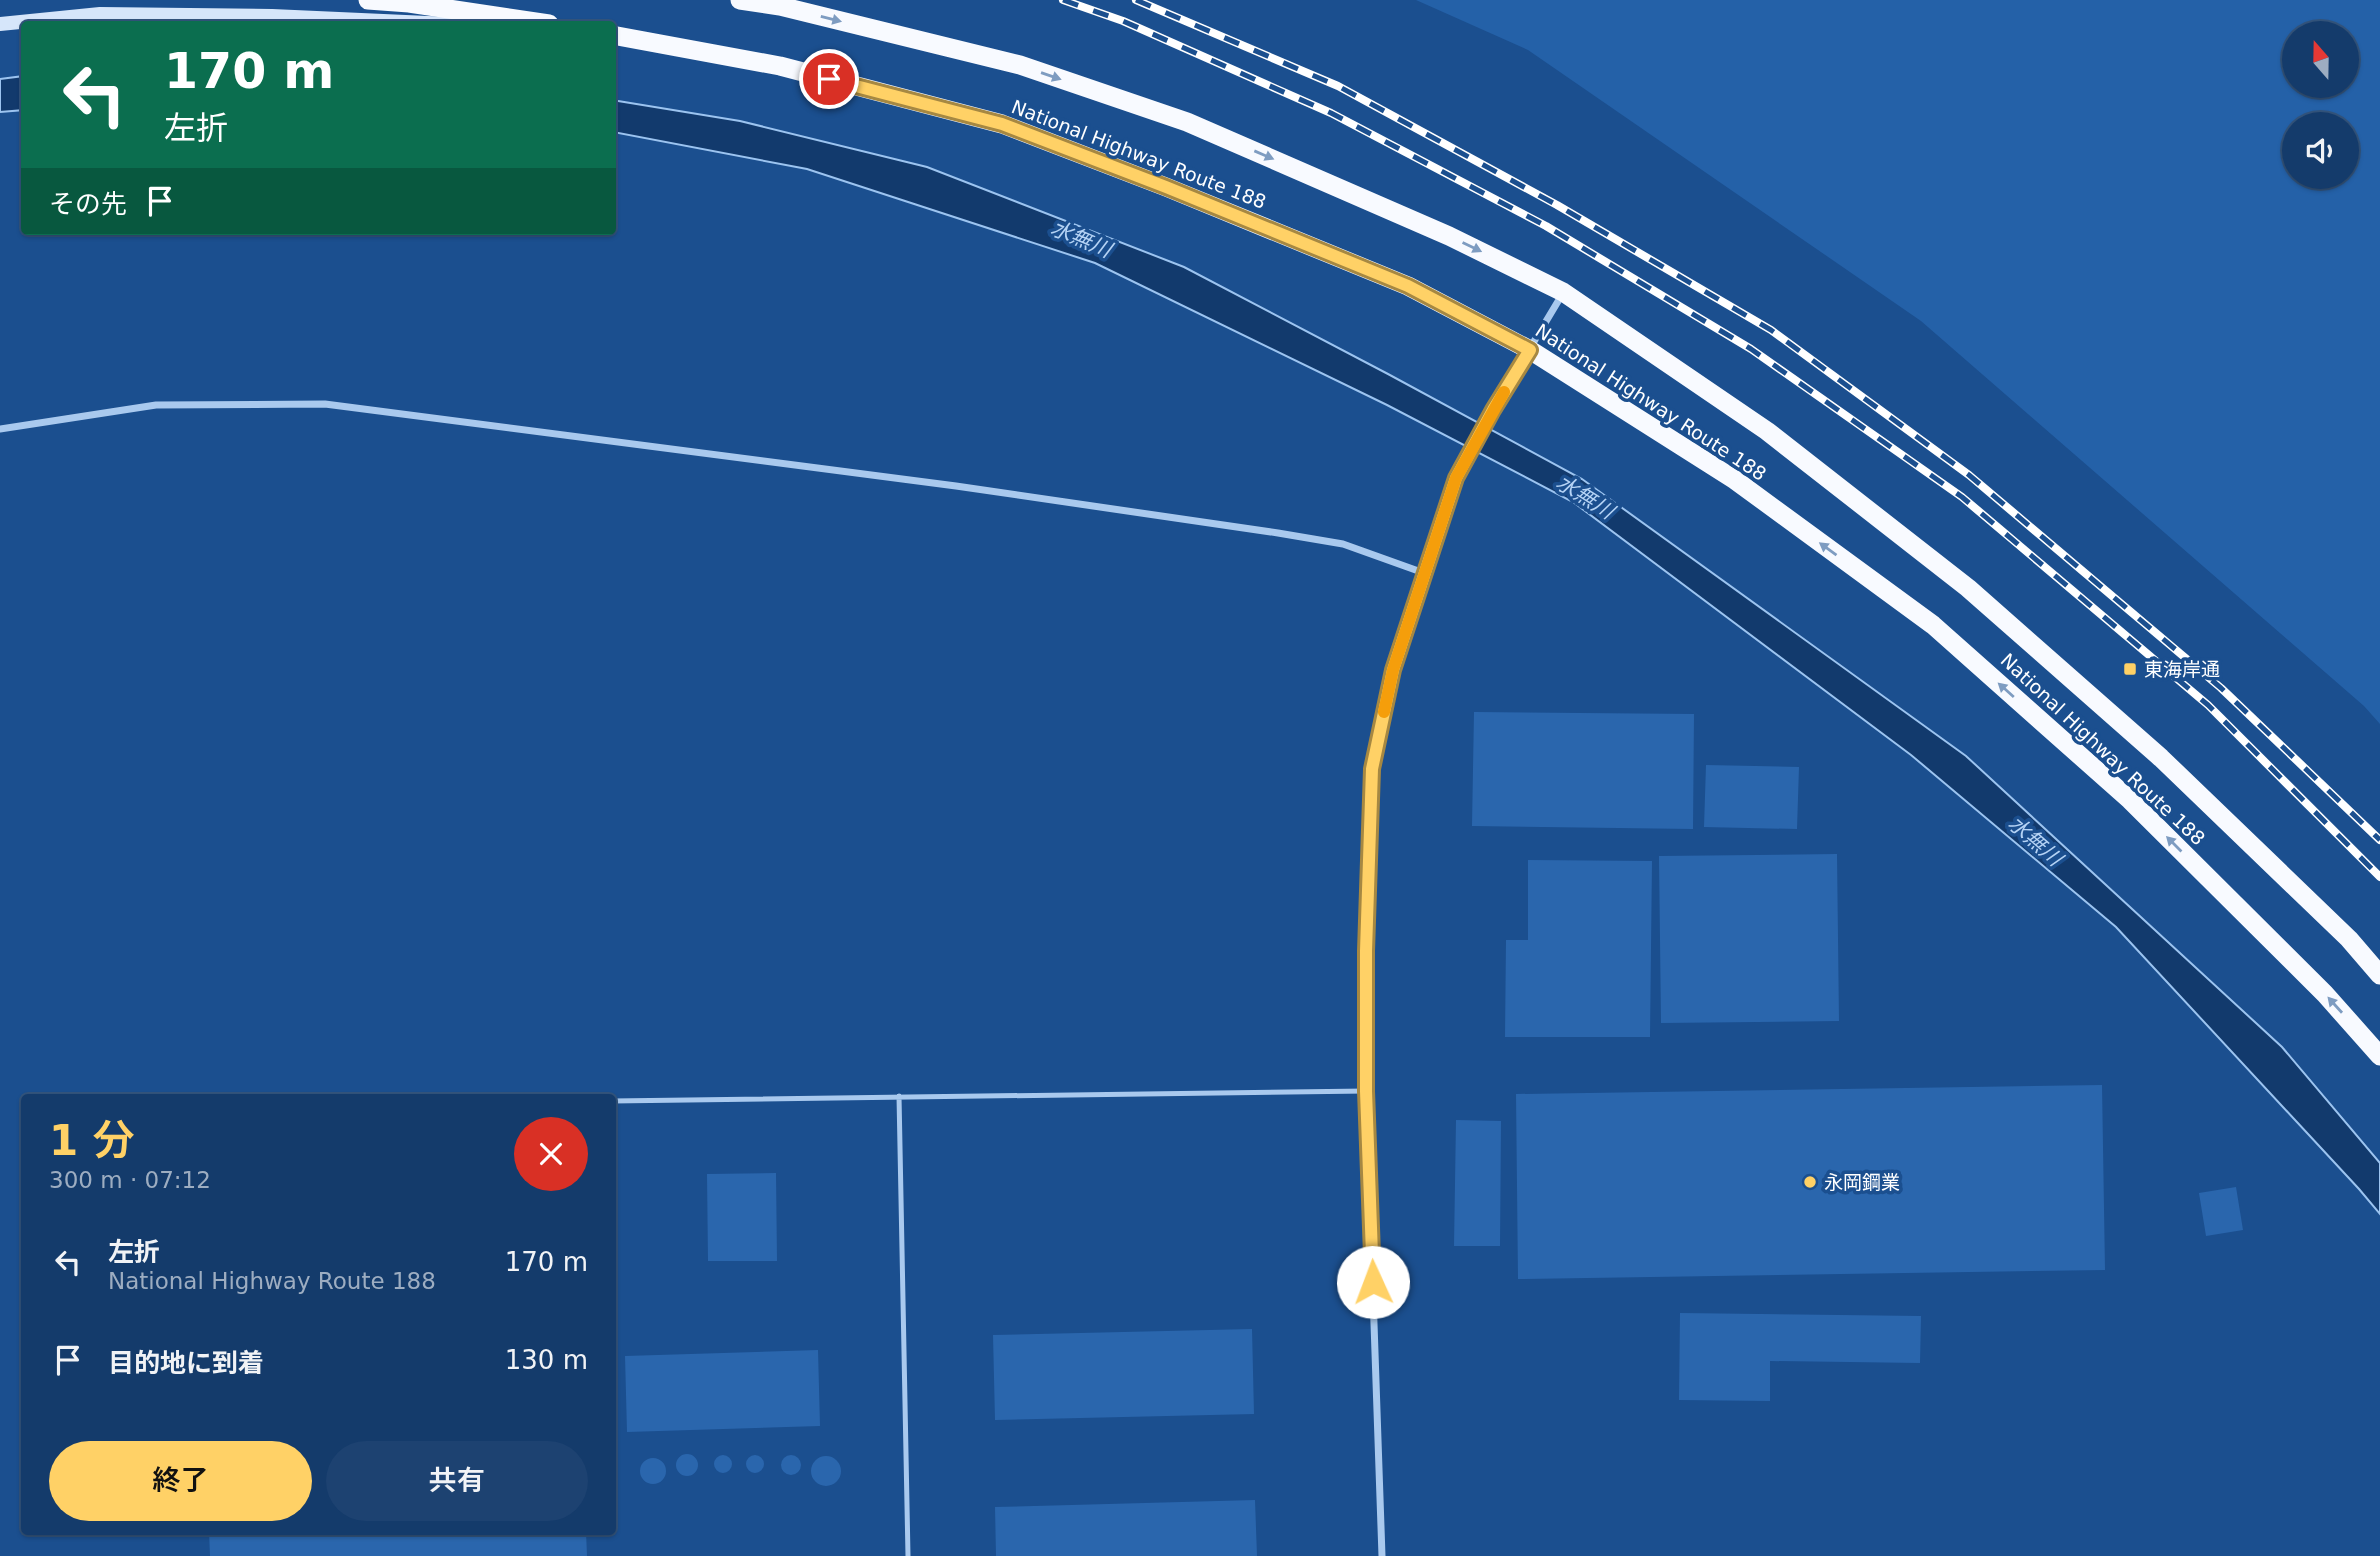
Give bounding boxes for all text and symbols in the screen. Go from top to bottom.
one-way arrow [820,14,842,25]
north arrow [2282,21,2359,98]
map controls [2282,21,2359,189]
text: 170 m [164,43,334,100]
icon: left [49,49,140,140]
pin [799,49,859,109]
icon: arrive [810,60,848,98]
one-way arrow [1041,71,1062,82]
street label: National Highway Route 188 [1009,95,1269,213]
text: 左折 [164,109,228,147]
button: sound [2282,112,2359,189]
one-way arrow [1254,150,1275,161]
icon: arrive [141,182,179,220]
text: その先 [49,189,127,219]
water label: 水無川 [1047,216,1117,263]
one-way arrow [1462,242,1482,253]
street label: National Highway Route 188 [1531,319,1771,485]
water label: 水無川 [1552,470,1620,525]
one-way arrow [1820,541,1838,556]
street label: National Highway Route 188 [1996,649,2210,849]
place label: 東海岸通 [2144,658,2220,680]
marker: 東海岸通 [2122,661,2138,677]
one-way arrow [1997,682,2015,698]
water label: 水無川 [2003,811,2068,872]
one-way arrow [2166,836,2183,852]
one-way arrow [2327,996,2343,1014]
text: 1 分 [49,1116,135,1165]
button: close [514,1117,588,1191]
text: 300 m · 07:12 [49,1167,211,1193]
place label: 永岡鋼業 [1824,1171,1900,1193]
marker: 永岡鋼業 [1802,1174,1818,1190]
text: 左折 [108,1237,160,1267]
icon: left [49,1243,87,1281]
position arrow [1336,1245,1410,1319]
text: 170 m [505,1247,588,1277]
text: National Highway Route 188 [108,1268,436,1294]
icon: arrive [49,1341,87,1379]
text: 130 m [505,1345,588,1375]
text: 目的地に到着 [108,1348,264,1378]
button: 終了 [49,1441,312,1521]
button: 共有 [326,1441,588,1521]

